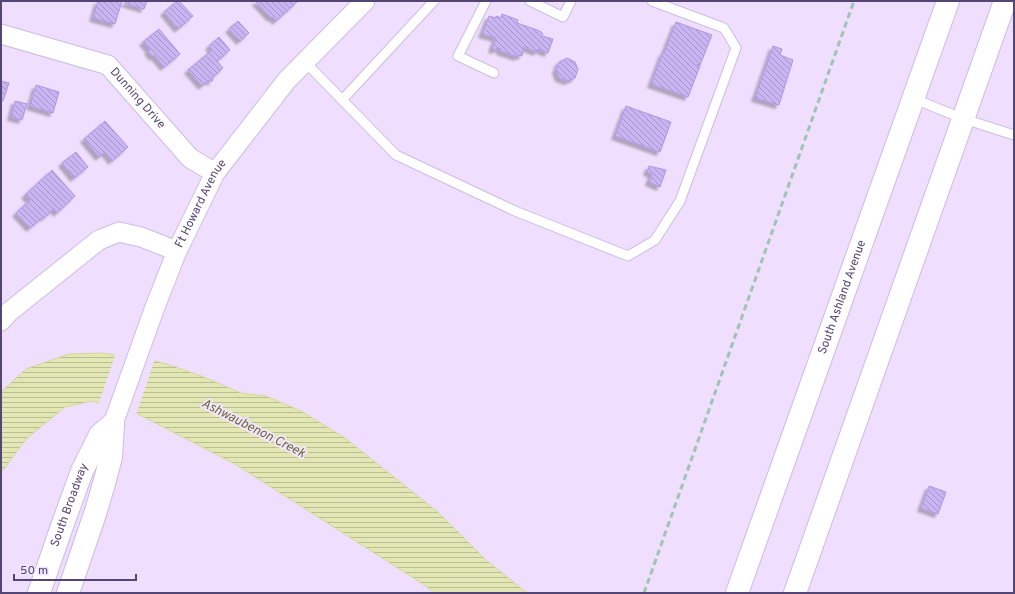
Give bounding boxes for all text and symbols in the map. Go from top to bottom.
street label: Dunning Drive [106,64,169,133]
street label: Ft Howard Avenue [172,156,231,251]
street label: South Ashland Avenue [815,238,870,357]
water label: Ashwaubenon Creek [198,396,308,462]
street label: South Broadway [47,461,93,549]
scale bar [14,556,136,582]
text: 50 m [20,563,48,579]

